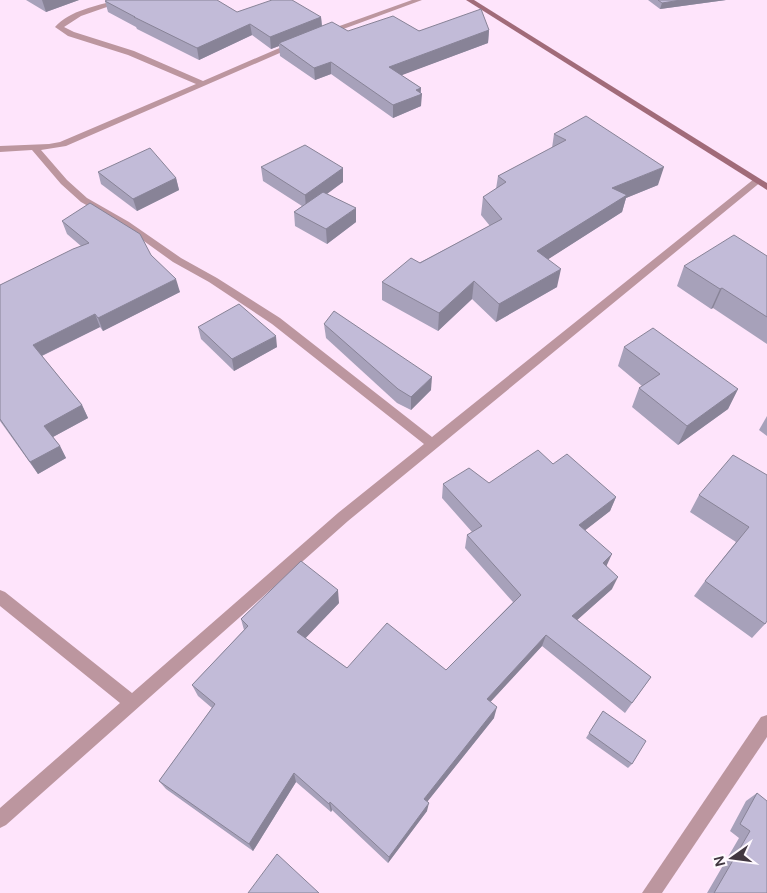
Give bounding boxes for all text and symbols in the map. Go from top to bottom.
north arrow [707,833,757,883]
text: N [709,854,729,868]

